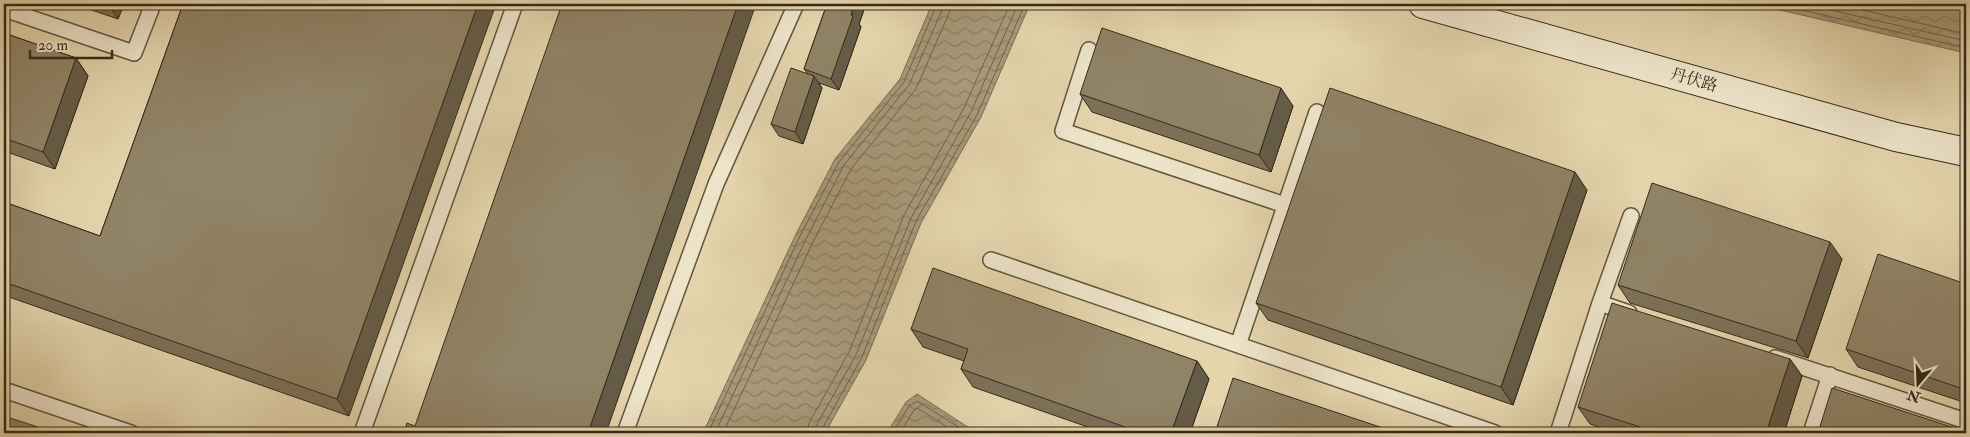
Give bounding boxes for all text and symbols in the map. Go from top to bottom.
scale bar [30,28,112,60]
text: 20 m [38,36,68,55]
street label: 丹伏路 [1668,64,1720,96]
north arrow [1892,360,1942,410]
text: N [1905,386,1924,406]

